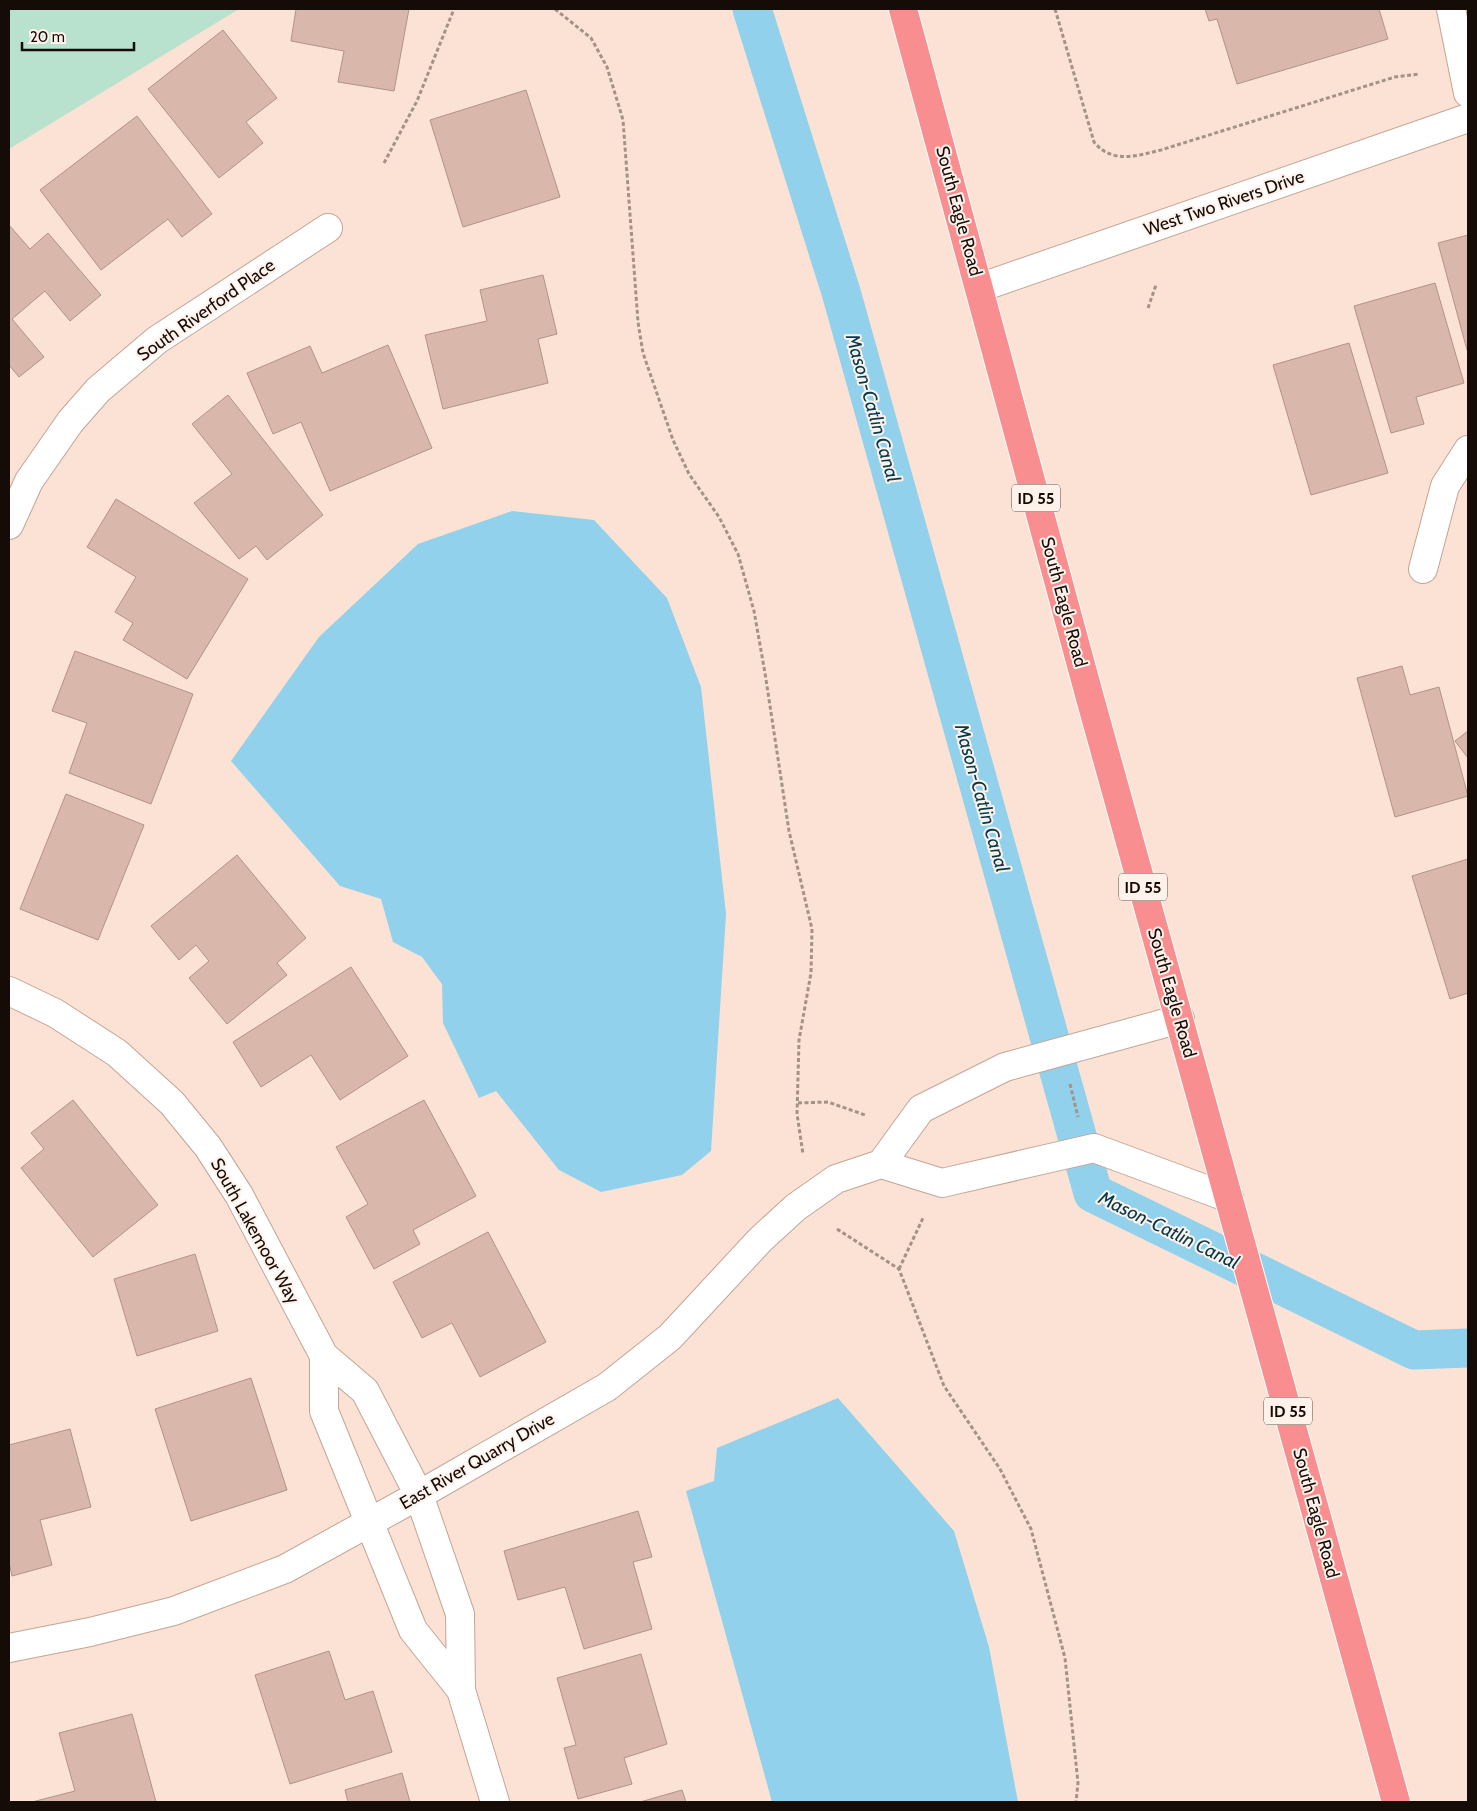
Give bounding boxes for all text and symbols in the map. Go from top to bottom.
scale bar [22,20,135,52]
text: 20 m [30,28,65,46]
street label: South Eagle Road [931,144,987,278]
street label: West Two Rivers Drive [1141,165,1307,241]
street label: South Riverford Place [133,254,279,366]
water label: Mason-Catlin Canal [841,330,905,485]
road number: ID 55 [1012,484,1060,512]
street label: South Eagle Road [1036,535,1092,669]
water label: Mason-Catlin Canal [950,720,1014,875]
road number: ID 55 [1119,874,1167,900]
street label: South Eagle Road [1143,926,1201,1060]
street label: South Lakemoor Way [206,1154,304,1308]
water label: Mason-Catlin Canal [1094,1186,1243,1274]
road number: ID 55 [1264,1398,1312,1424]
street label: East River Quarry Drive [396,1408,558,1514]
street label: South Eagle Road [1288,1446,1344,1580]

